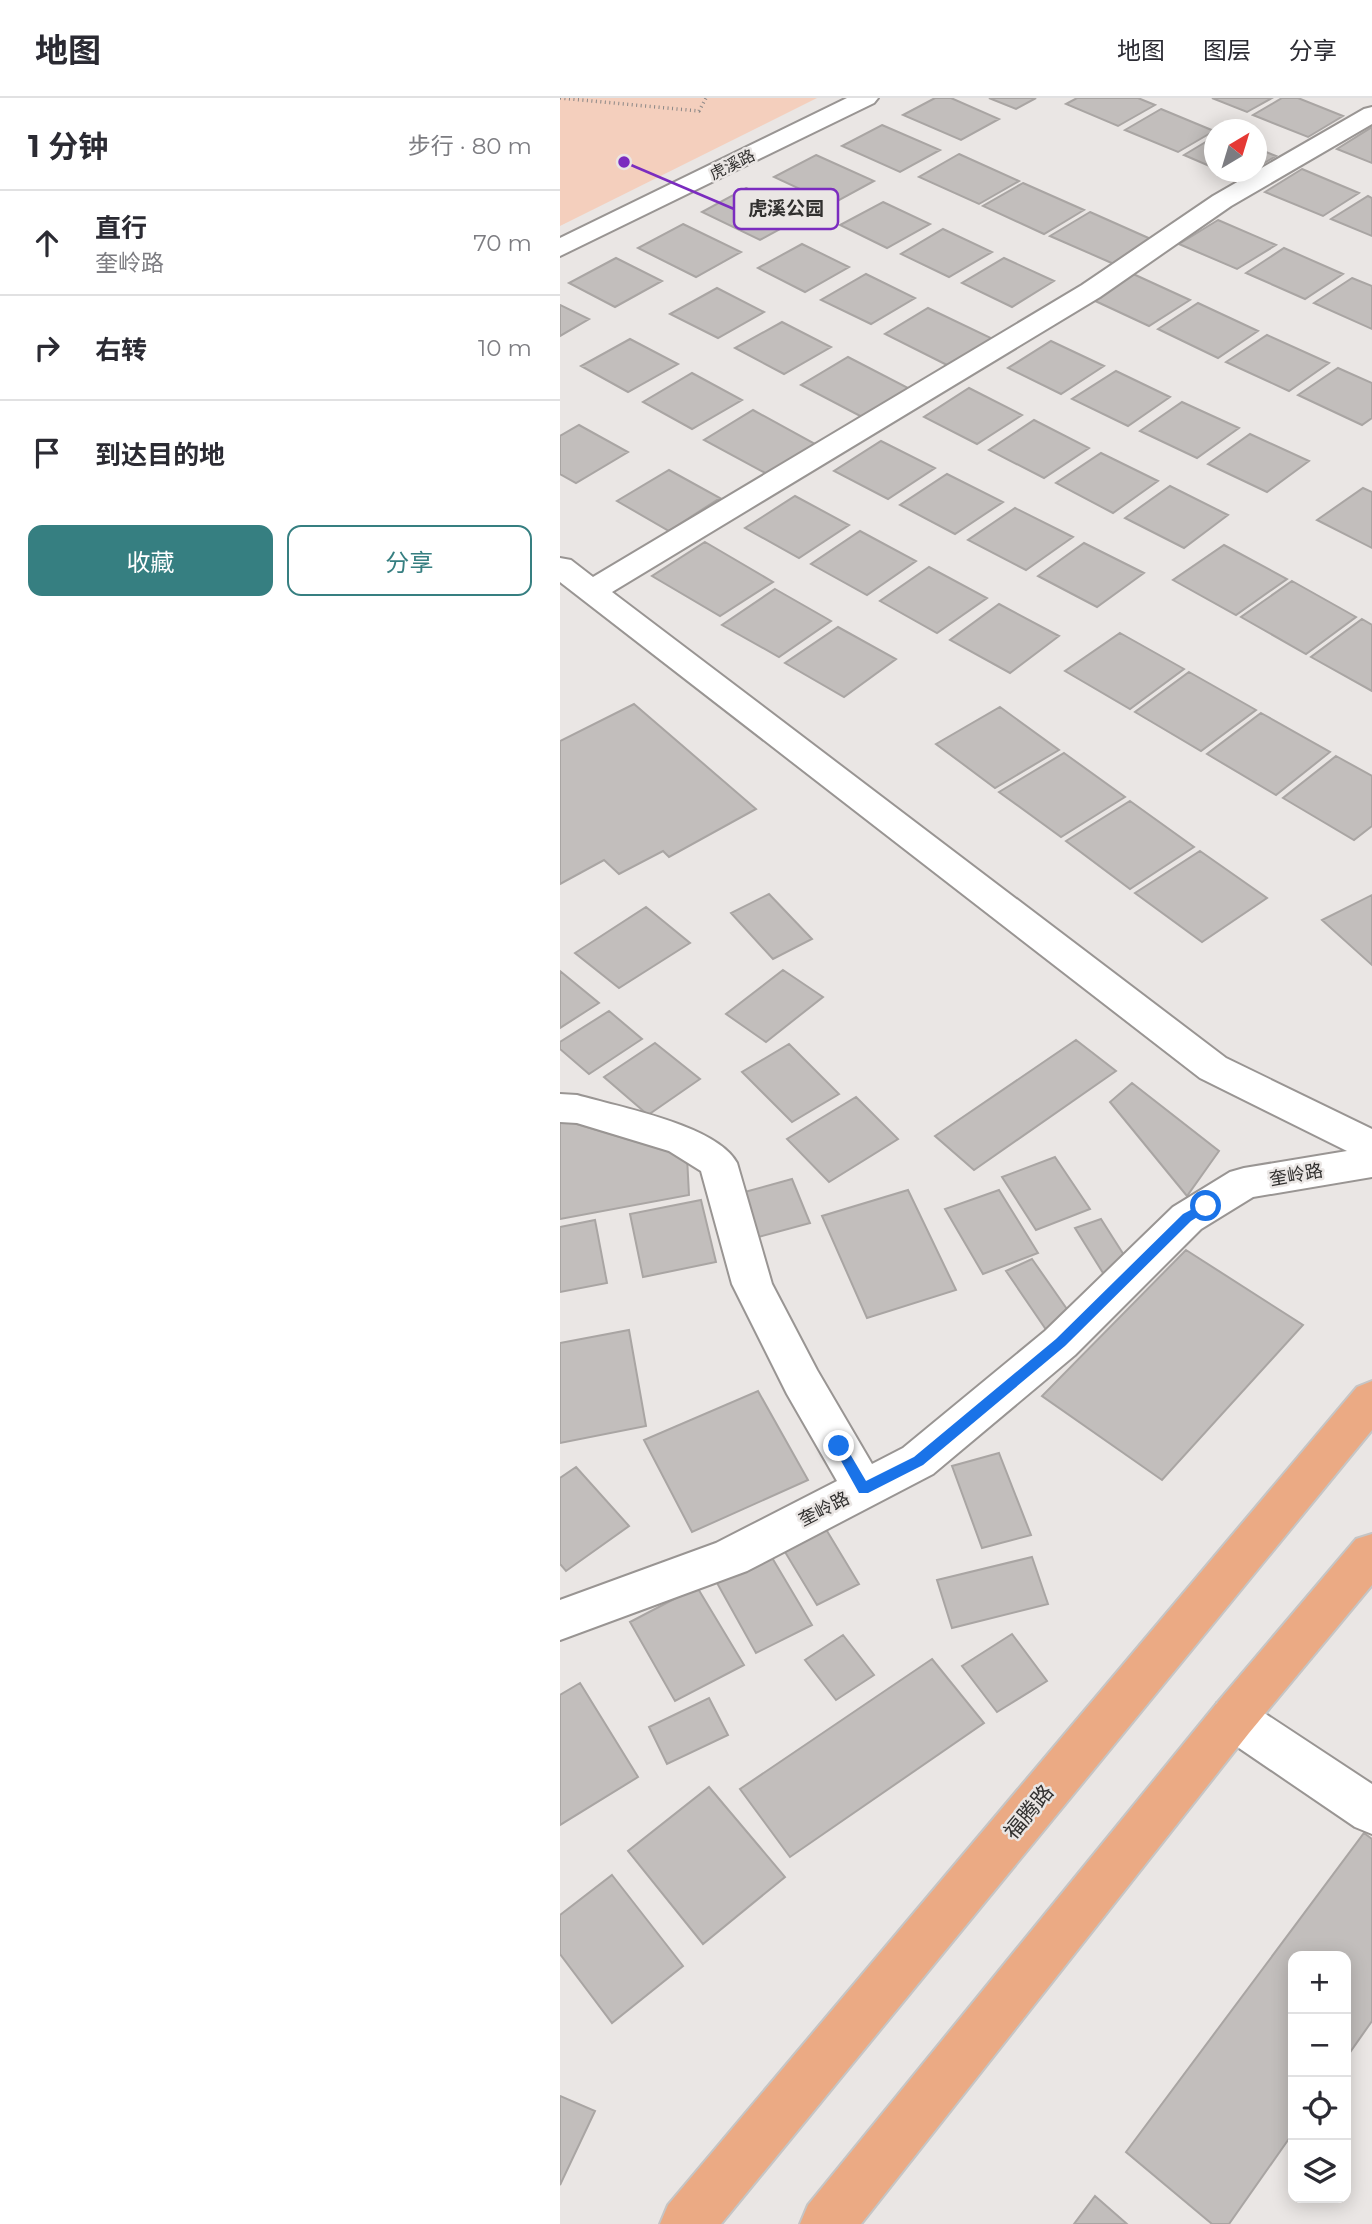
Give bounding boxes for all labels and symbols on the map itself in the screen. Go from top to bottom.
north arrow [1204,119,1267,182]
street label: 虎溪路 [706,145,758,184]
callout: 虎溪公园 [734,189,838,229]
text: 虎溪公园 [748,197,824,220]
street label: 奎岭路 [1268,1159,1324,1191]
route start [1190,1190,1221,1221]
route end [823,1430,854,1461]
street label: 奎岭路 [795,1487,853,1531]
street label: 福腾路 [999,1780,1058,1844]

